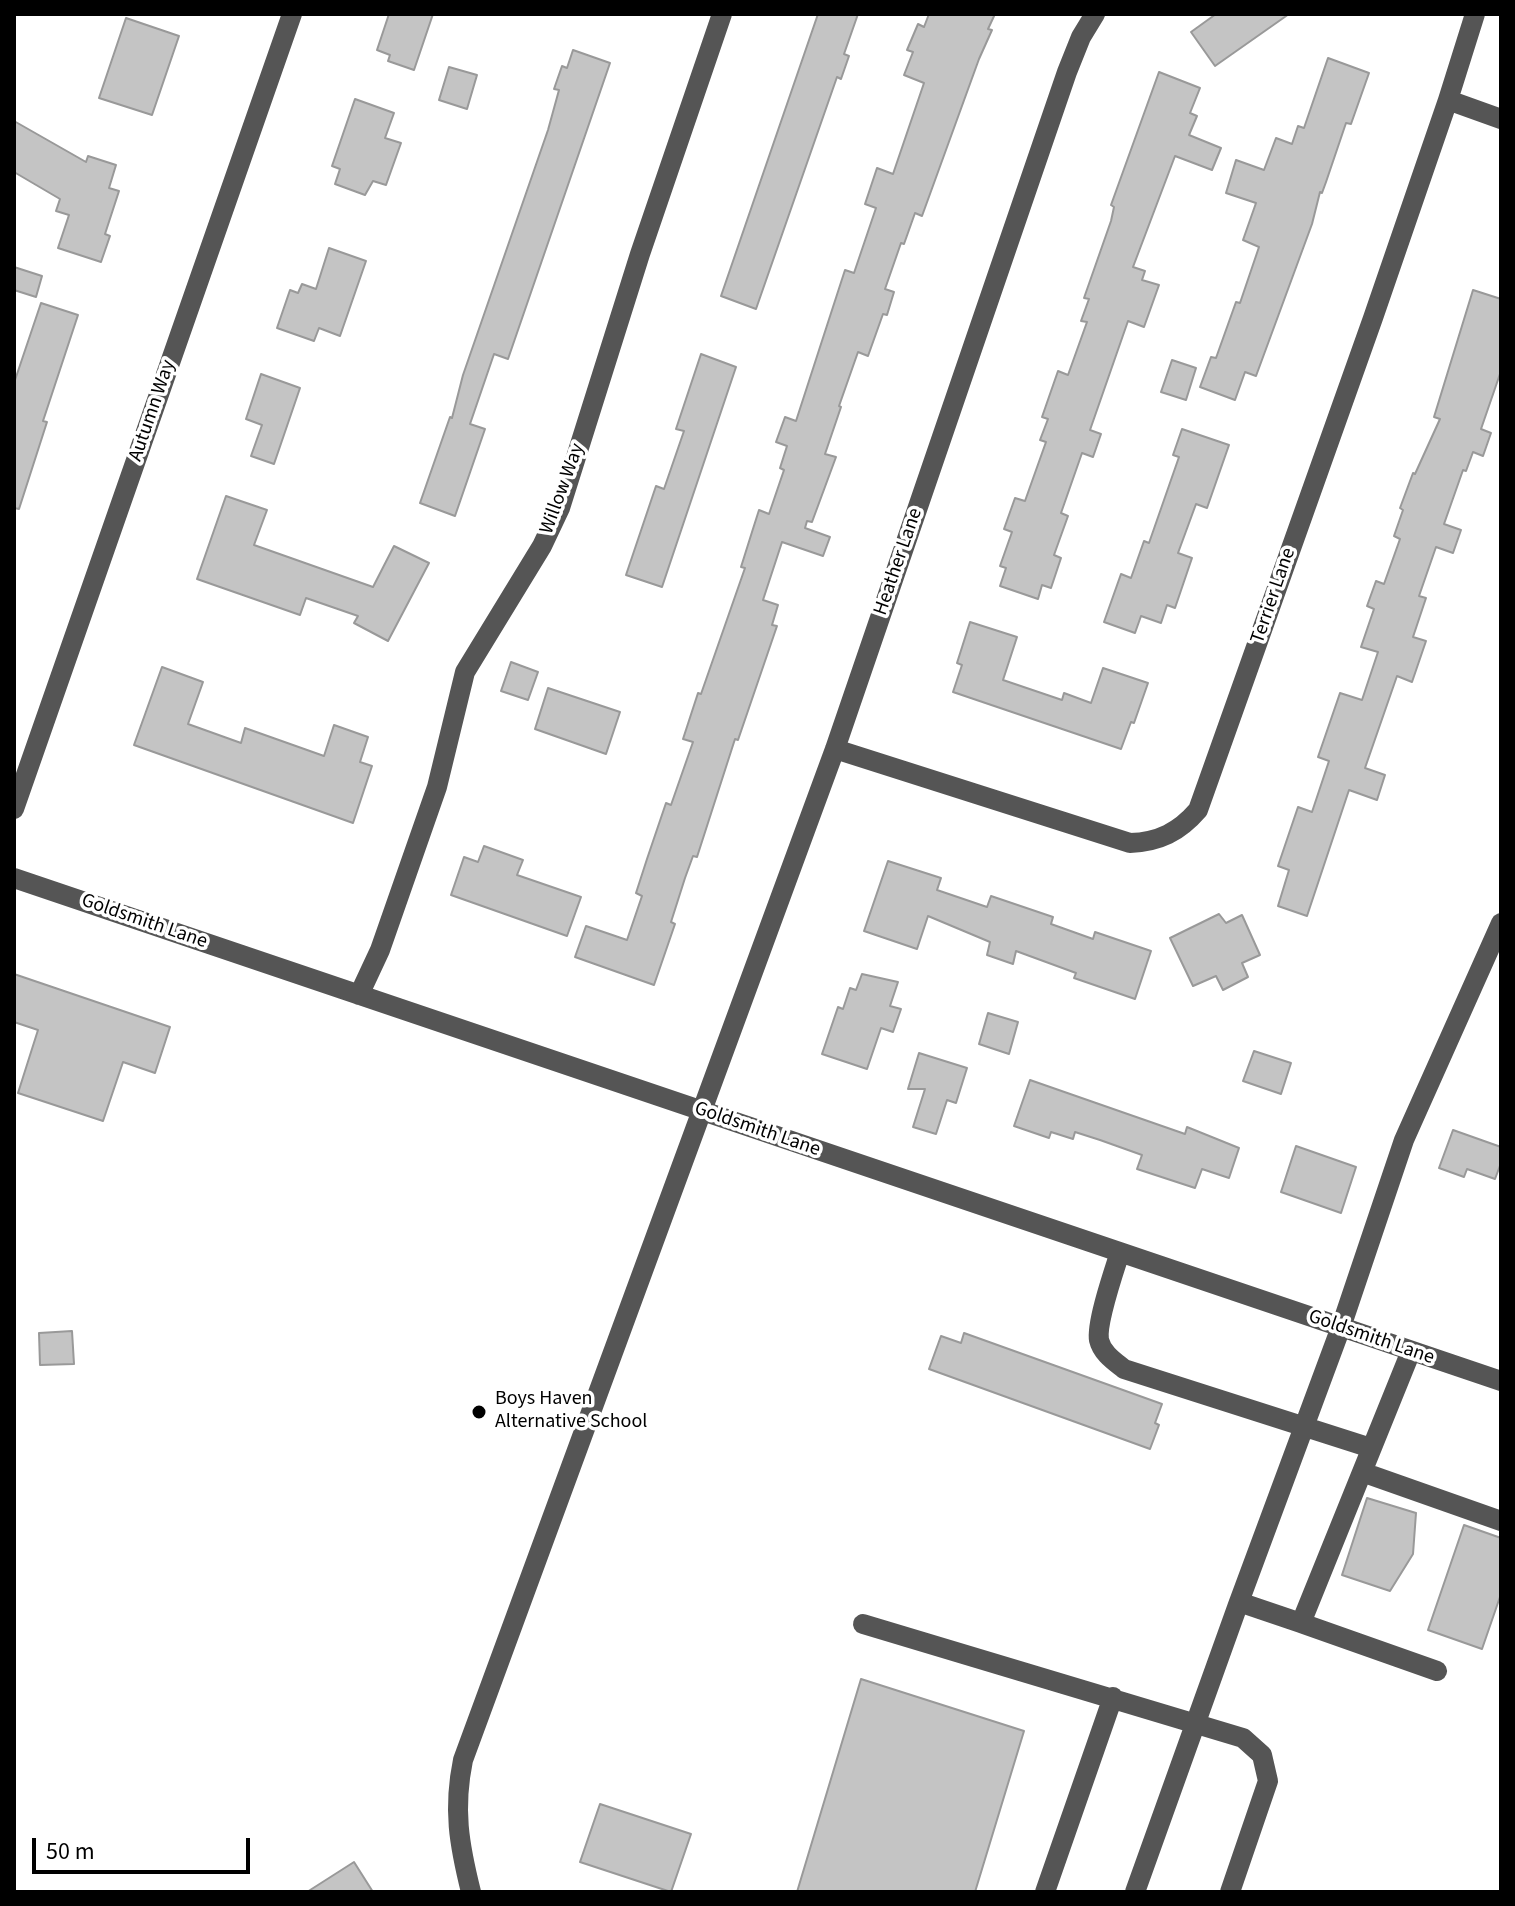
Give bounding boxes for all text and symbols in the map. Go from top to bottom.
street label: Autumn Way [124,357,182,465]
street label: Willow Way [536,440,590,538]
street label: Heather Lane [869,505,929,619]
street label: Terrier Lane [1246,545,1302,647]
street label: Goldsmith Lane [78,889,210,955]
street label: Goldsmith Lane [691,1097,823,1163]
street label: Goldsmith Lane [1305,1305,1437,1371]
place label: Boys Haven Alternative School [495,1388,647,1435]
marker: Boys Haven Alternative School [470,1403,488,1421]
scale bar [36,1822,254,1872]
text: 50 m [46,1834,95,1869]

